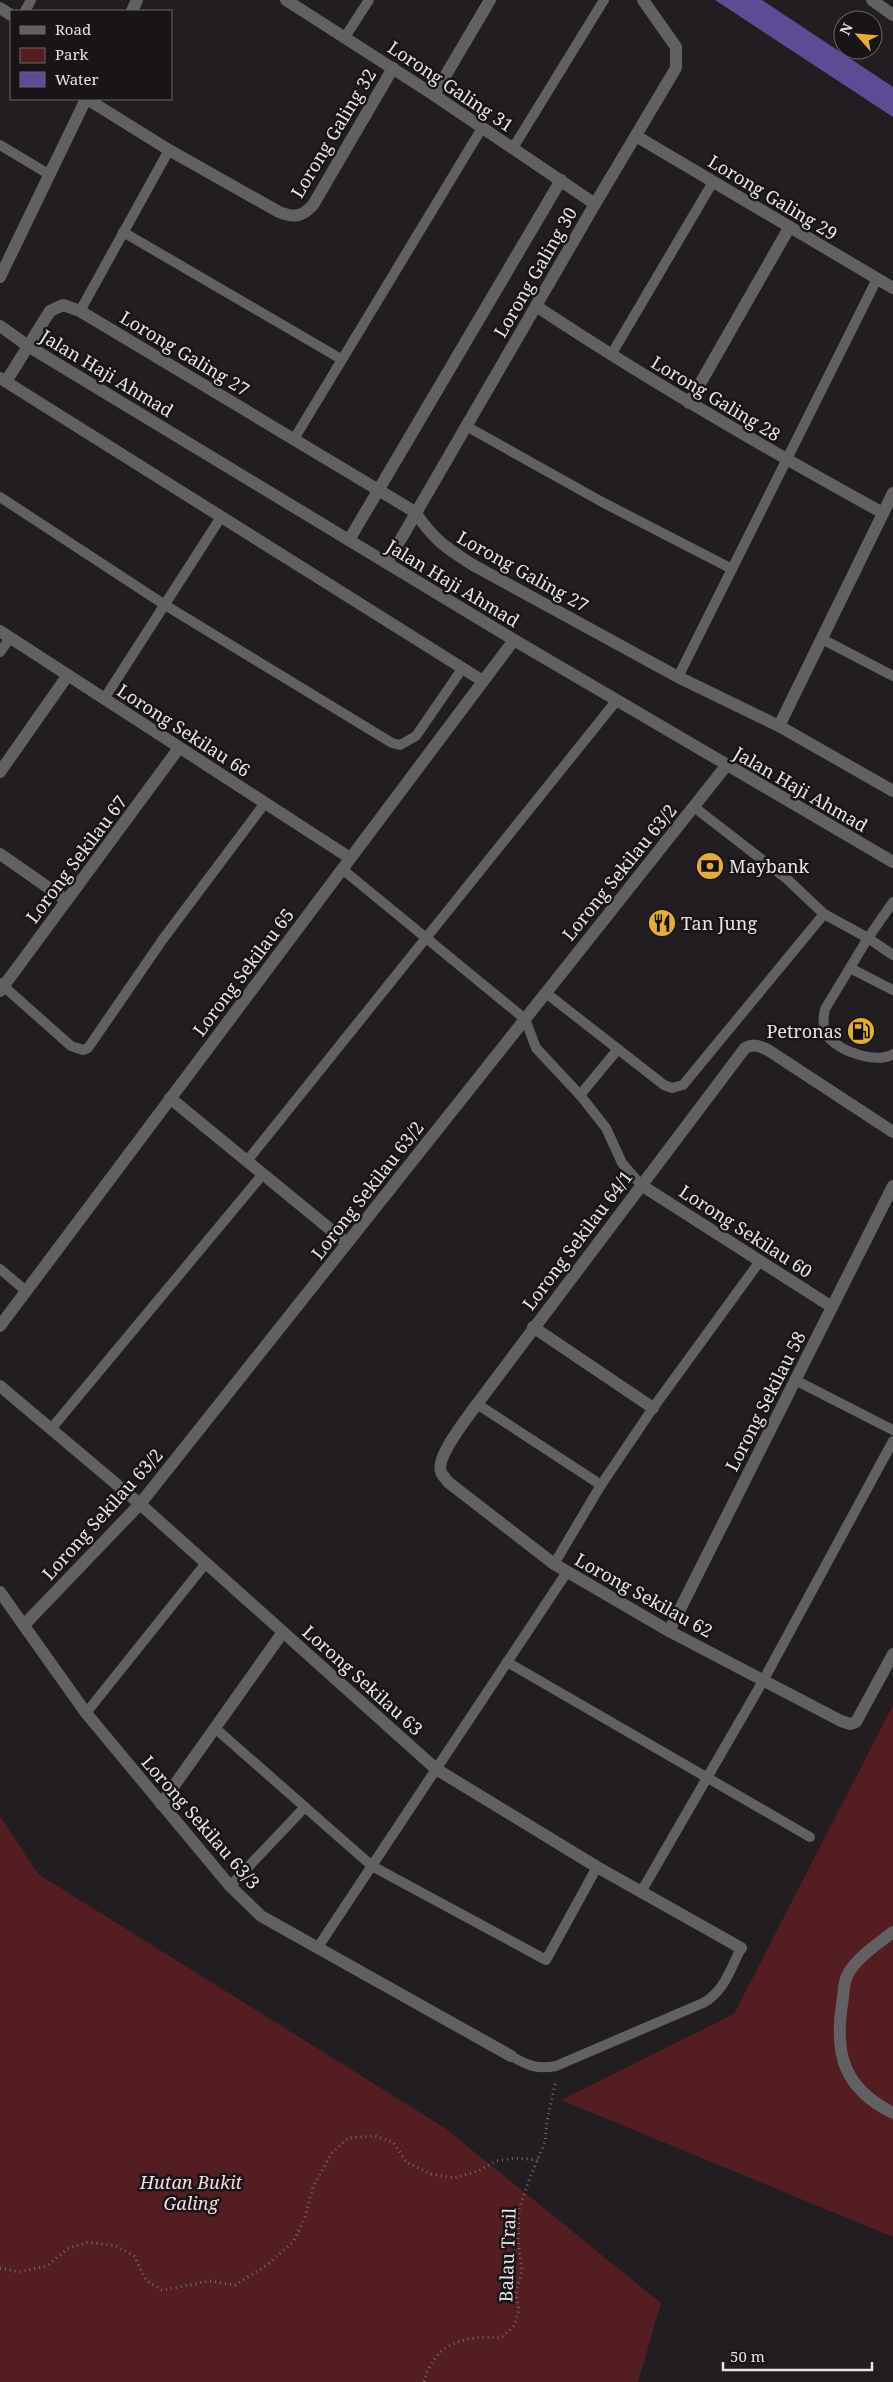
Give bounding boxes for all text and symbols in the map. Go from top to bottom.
legend [10,10,172,100]
north arrow [833,10,883,60]
text: Road [55,19,91,39]
text: N [835,20,857,38]
street label: Lorong Galing 31 [383,35,519,137]
text: Park [55,44,89,64]
street label: Lorong Galing 32 [285,64,381,202]
text: Water [55,69,98,89]
street label: Lorong Galing 29 [704,149,842,245]
street label: Lorong Galing 30 [488,202,582,342]
street label: Lorong Galing 27 [116,305,254,401]
street label: Jalan Haji Ahmad [35,323,178,422]
street label: Lorong Galing 28 [647,350,785,446]
street label: Lorong Galing 27 [453,525,593,617]
street label: Jalan Haji Ahmad [381,533,524,632]
street label: Lorong Sekilau 66 [113,678,255,782]
street label: Jalan Haji Ahmad [729,740,872,837]
street label: Lorong Sekilau 67 [20,790,132,928]
street label: Lorong Sekilau 63/2 [556,799,682,945]
bank icon: Maybank [695,851,725,881]
place label: Maybank [729,854,810,878]
street label: Lorong Sekilau 65 [187,903,299,1041]
restaurant icon: Tan Jung [647,908,677,938]
place label: Tan Jung [681,911,757,935]
fuel station icon: Petronas [846,1016,876,1046]
place label: Petronas [766,1019,842,1043]
street label: Lorong Sekilau 63/2 [305,1116,429,1264]
street label: Lorong Sekilau 64/1 [516,1165,638,1315]
street label: Lorong Sekilau 60 [675,1179,817,1283]
street label: Lorong Sekilau 58 [719,1327,811,1475]
street label: Lorong Sekilau 63/2 [36,1443,168,1585]
street label: Lorong Sekilau 62 [571,1547,717,1643]
street label: Lorong Sekilau 63 [298,1620,428,1740]
street label: Lorong Sekilau 63/3 [136,1750,266,1894]
park label: Hutan Bukit Galing [139,2170,243,2215]
street label: Balau Trail [493,2207,521,2303]
scale bar [723,2340,872,2372]
text: 50 m [730,2346,765,2366]

